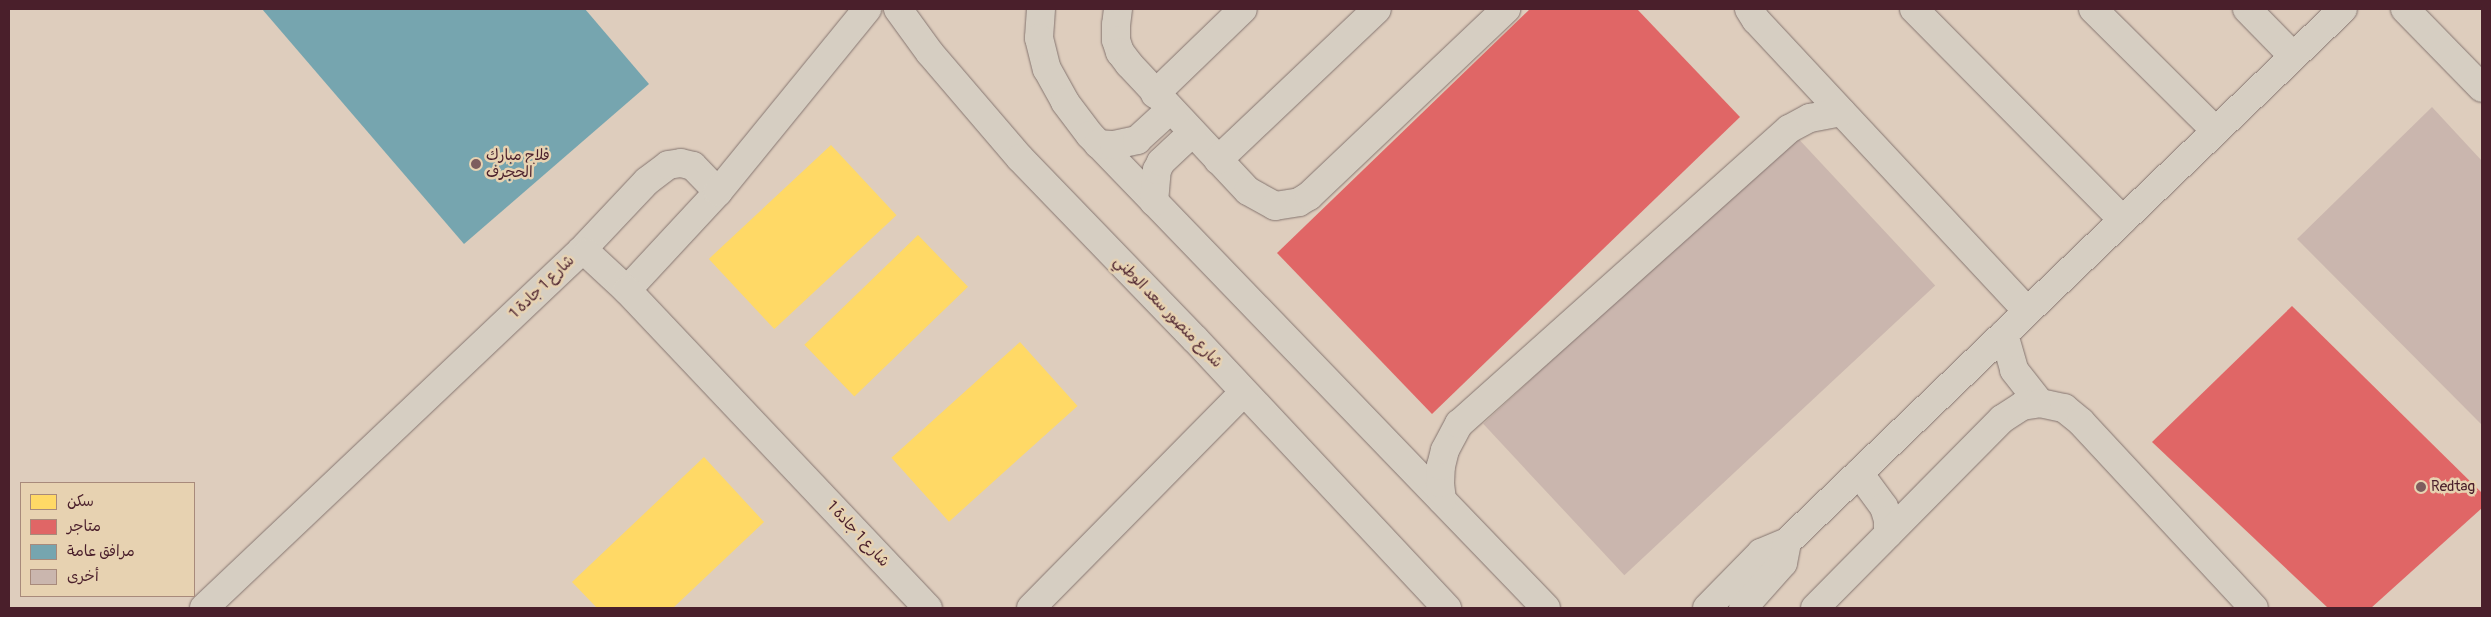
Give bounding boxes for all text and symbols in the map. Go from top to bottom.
place label: فلاح مبارك الحجرف [486,146,550,181]
marker: فلاح مبارك الحجرف [470,158,482,170]
street label: شارع 1 جادة 1 [506,252,578,322]
street label: شارع منصور سعد الوطني [1110,252,1226,372]
place label: Redtag [2431,478,2475,496]
marker: Redtag [2415,481,2427,493]
legend [20,482,195,597]
text: سكن [67,492,94,511]
street label: شارع 1 جادة 1 [823,497,893,571]
text: متاجر [67,517,101,536]
text: مرافق عامة [67,542,135,561]
text: أخرى [67,567,99,586]

